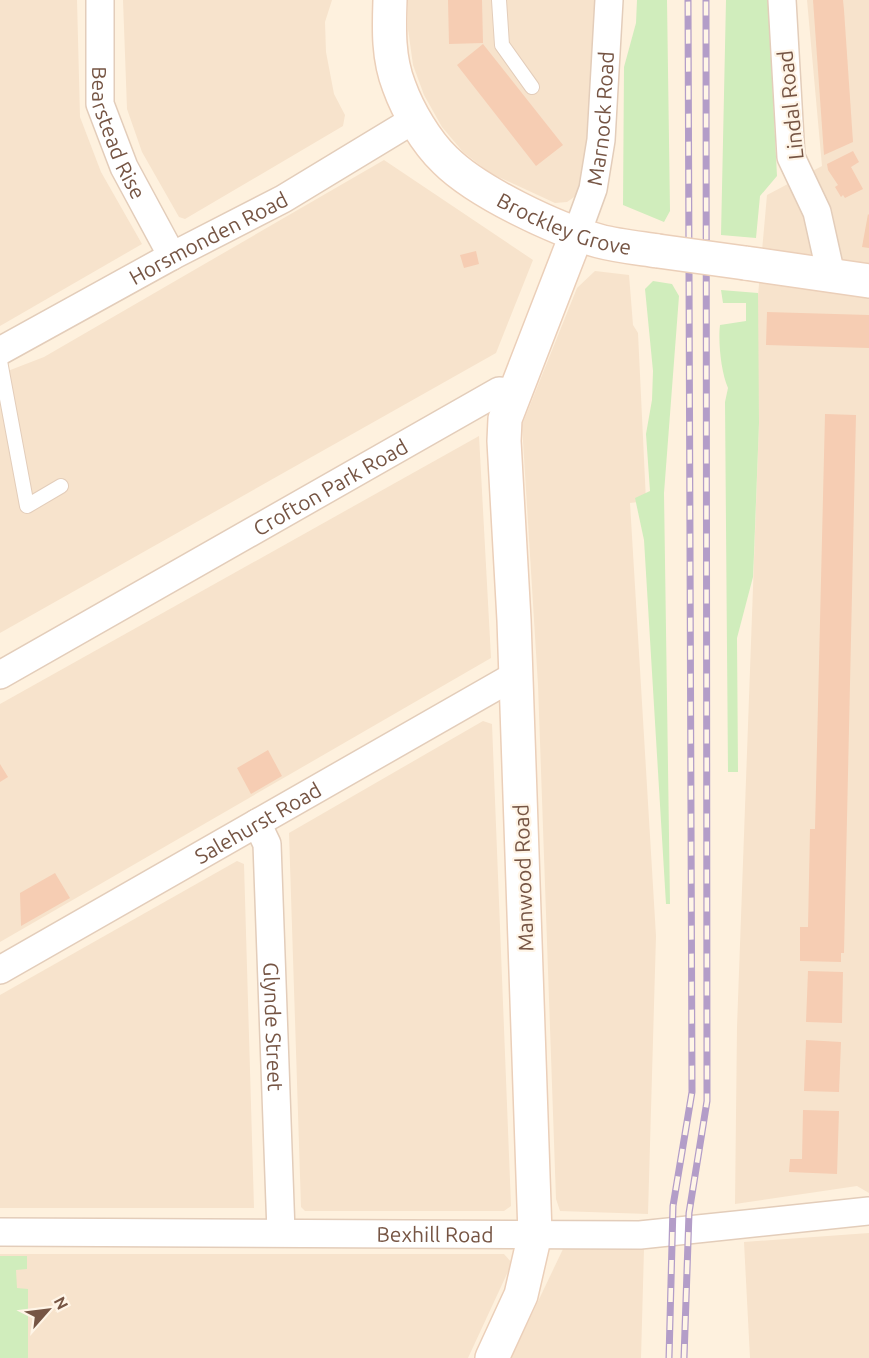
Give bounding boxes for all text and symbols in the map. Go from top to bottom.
street label: Lindal Road [772,49,808,161]
street label: Marnock Road [582,50,618,187]
street label: Bearstead Rise [88,66,151,203]
street label: Horsmonden Road [125,187,292,289]
street label: Brockley Grove [493,188,633,259]
street label: Crofton Park Road [249,434,412,540]
street label: Salehurst Road [190,777,325,868]
street label: Manwood Road [508,804,538,952]
street label: Glynde Street [259,962,288,1091]
street label: Bexhill Road [376,1222,494,1246]
north arrow [18,1280,78,1340]
text: N [50,1293,72,1312]

